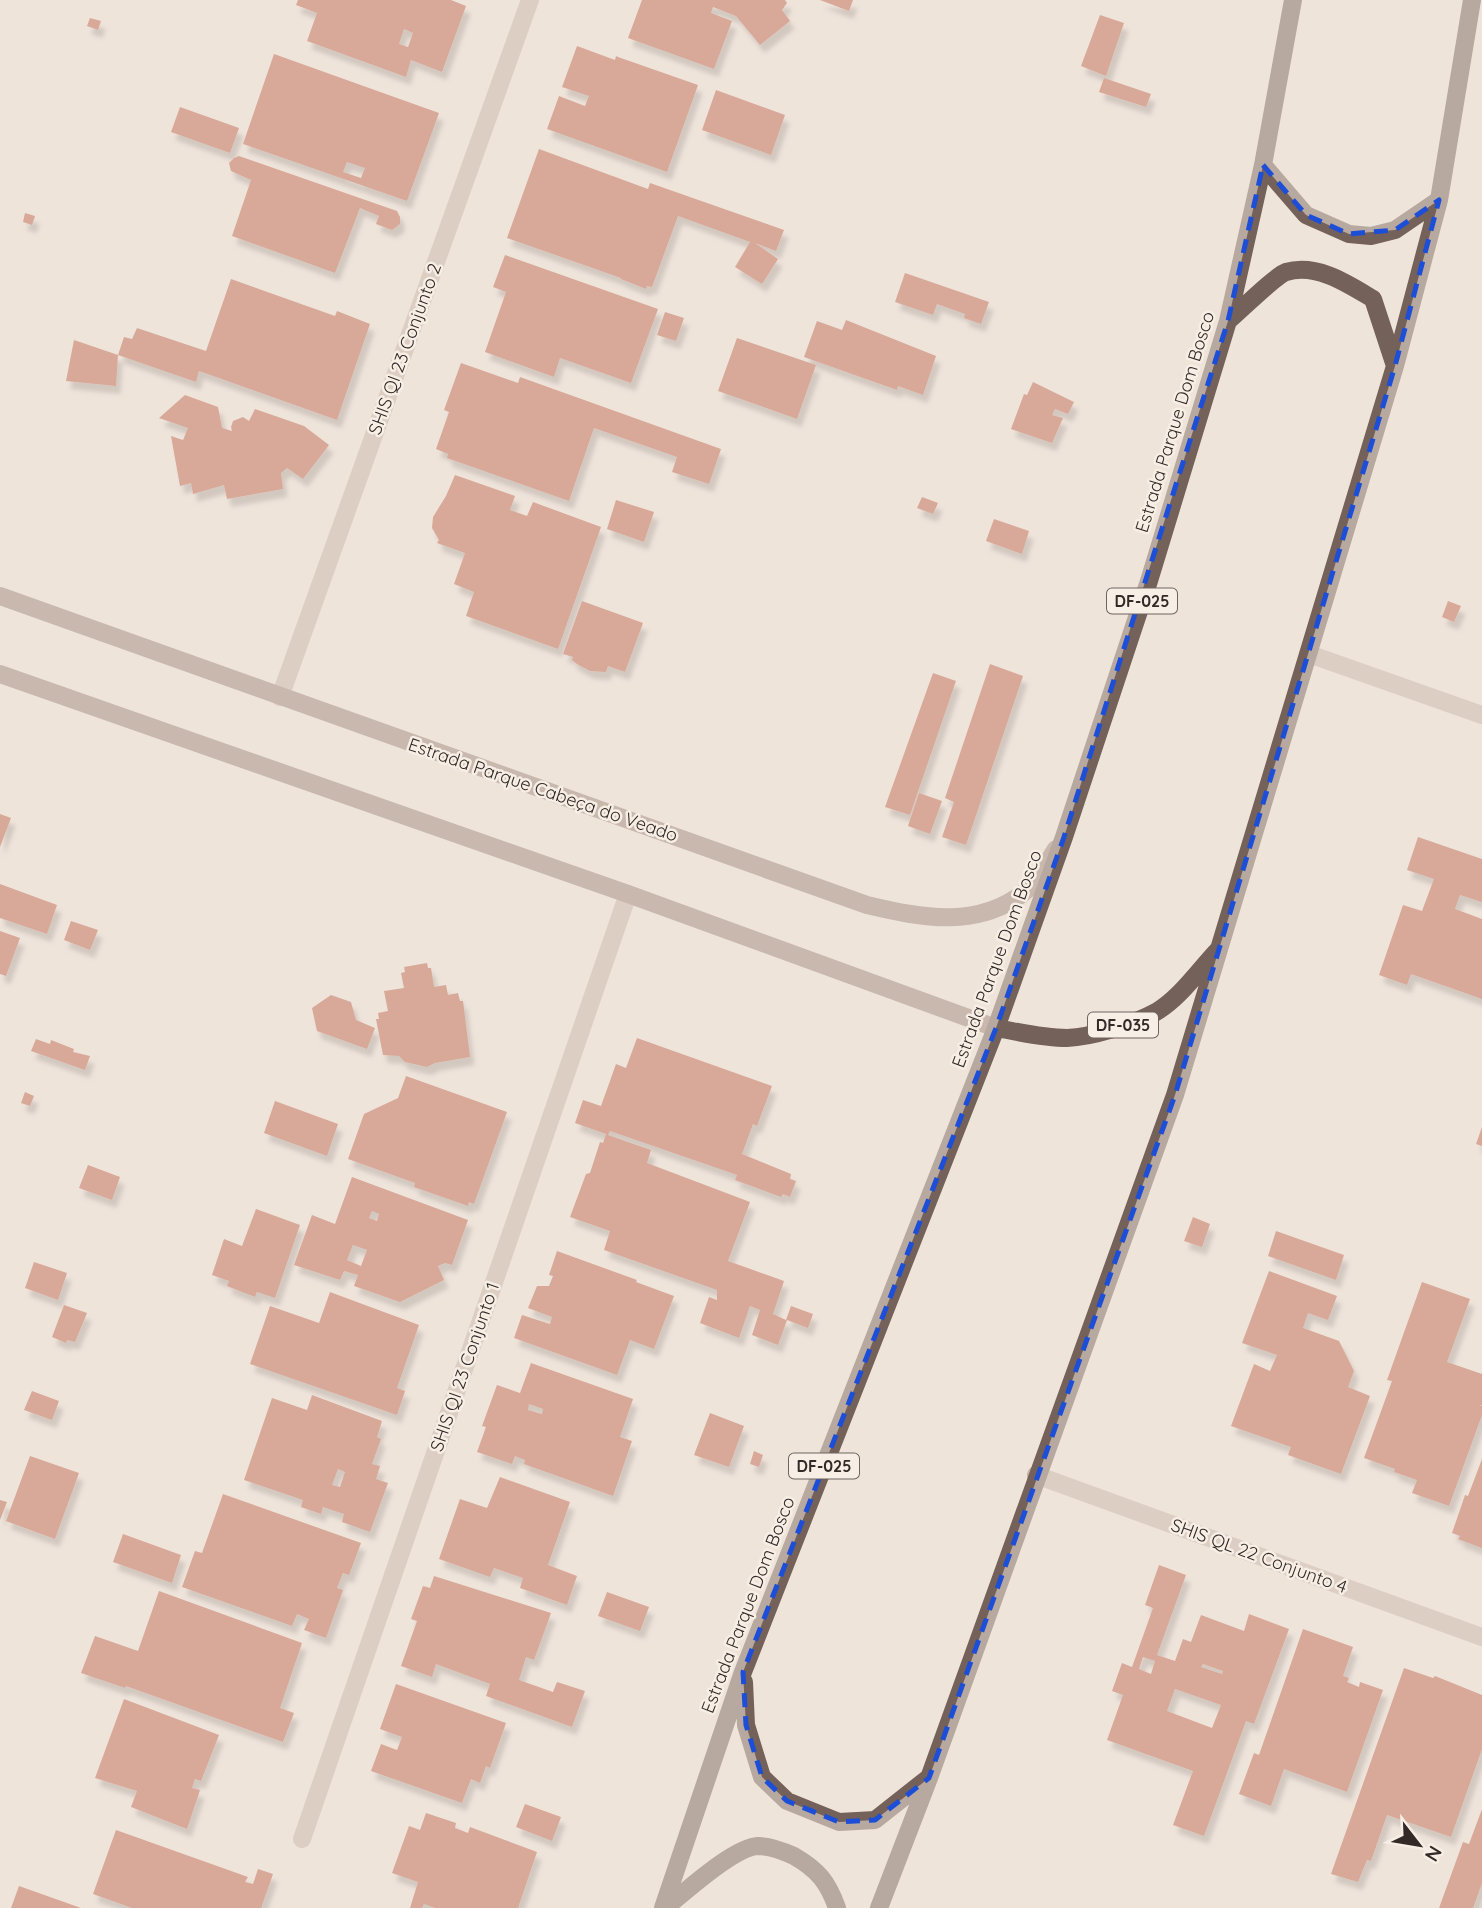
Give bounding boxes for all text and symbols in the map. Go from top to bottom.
street label: SHIS QI 23 Conjunto 2 [363,260,446,438]
street label: Estrada Parque Dom Bosco [1130,309,1219,535]
road number: DF-025 [1107,588,1177,614]
street label: Estrada Parque Cabeça do Veado [405,733,681,847]
street label: Estrada Parque Dom Bosco [946,847,1047,1071]
road number: DF-035 [1088,1012,1158,1037]
street label: SHIS QI 23 Conjunto 1 [425,1279,504,1454]
road number: DF-025 [789,1454,859,1478]
street label: Estrada Parque Dom Bosco [696,1493,799,1716]
street label: SHIS QL 22 Conjunto 4 [1168,1513,1350,1598]
north arrow [1384,1810,1454,1880]
text: N [1420,1842,1447,1866]

